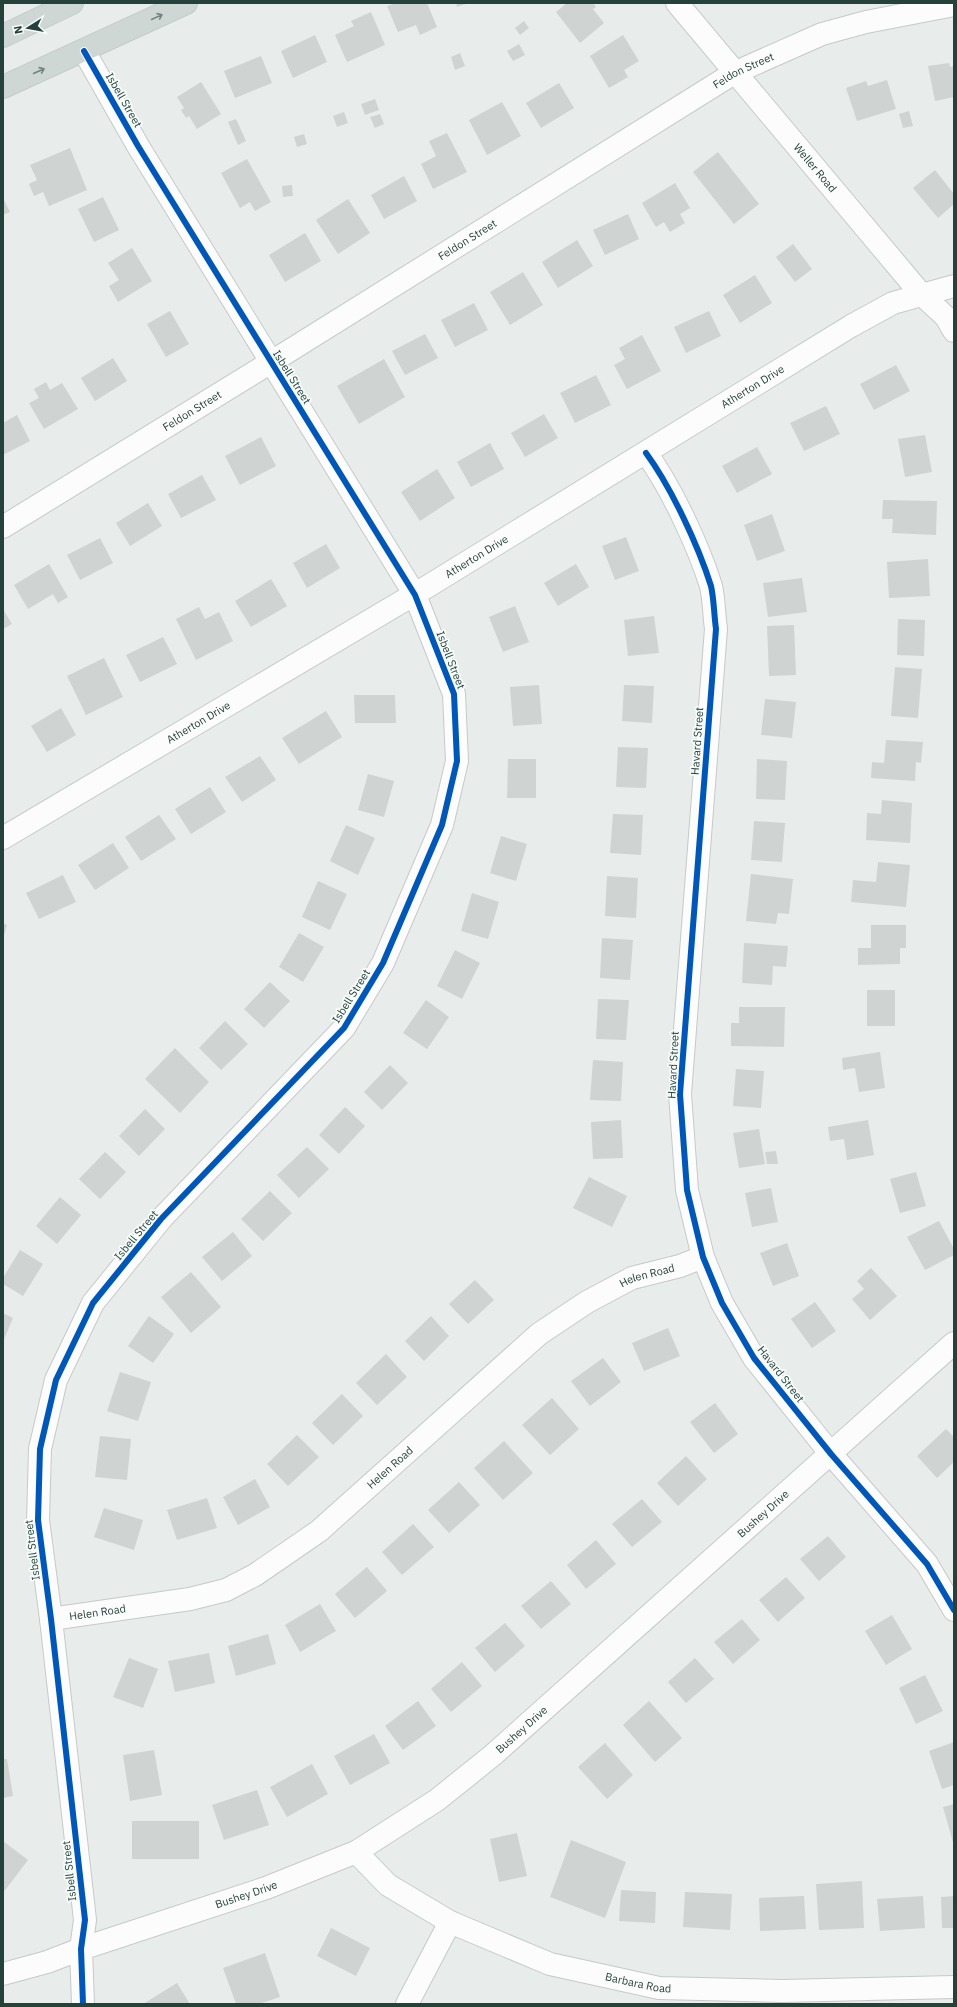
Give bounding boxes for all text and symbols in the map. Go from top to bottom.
north arrow [8,8,48,48]
one-way arrow [150,13,162,20]
text: N [11,25,26,35]
street label: Feldon Street [710,49,776,92]
one-way arrow [32,67,44,75]
street label: Isbell Street [103,70,145,130]
street label: Weller Road [791,140,840,195]
street label: Feldon Street [435,216,499,263]
street label: Isbell Street [270,347,314,407]
street label: Atherton Drive [718,362,787,411]
street label: Feldon Street [160,387,224,434]
street label: Atherton Drive [442,532,511,581]
street label: Isbell Street [434,629,468,691]
street label: Atherton Drive [164,698,233,747]
street label: Havard Street [688,707,706,775]
street label: Isbell Street [329,966,373,1026]
street label: Havard Street [664,1031,682,1099]
street label: Isbell Street [111,1207,161,1263]
street label: Helen Road [617,1261,676,1290]
street label: Havard Street [755,1343,807,1405]
street label: Helen Road [364,1443,416,1492]
street label: Bushey Drive [734,1487,792,1540]
street label: Isbell Street [21,1519,43,1581]
street label: Helen Road [68,1601,127,1623]
street label: Bushey Drive [493,1703,550,1756]
street label: Isbell Street [59,1840,79,1902]
street label: Bushey Drive [213,1877,279,1911]
street label: Barbara Road [604,1969,672,1995]

